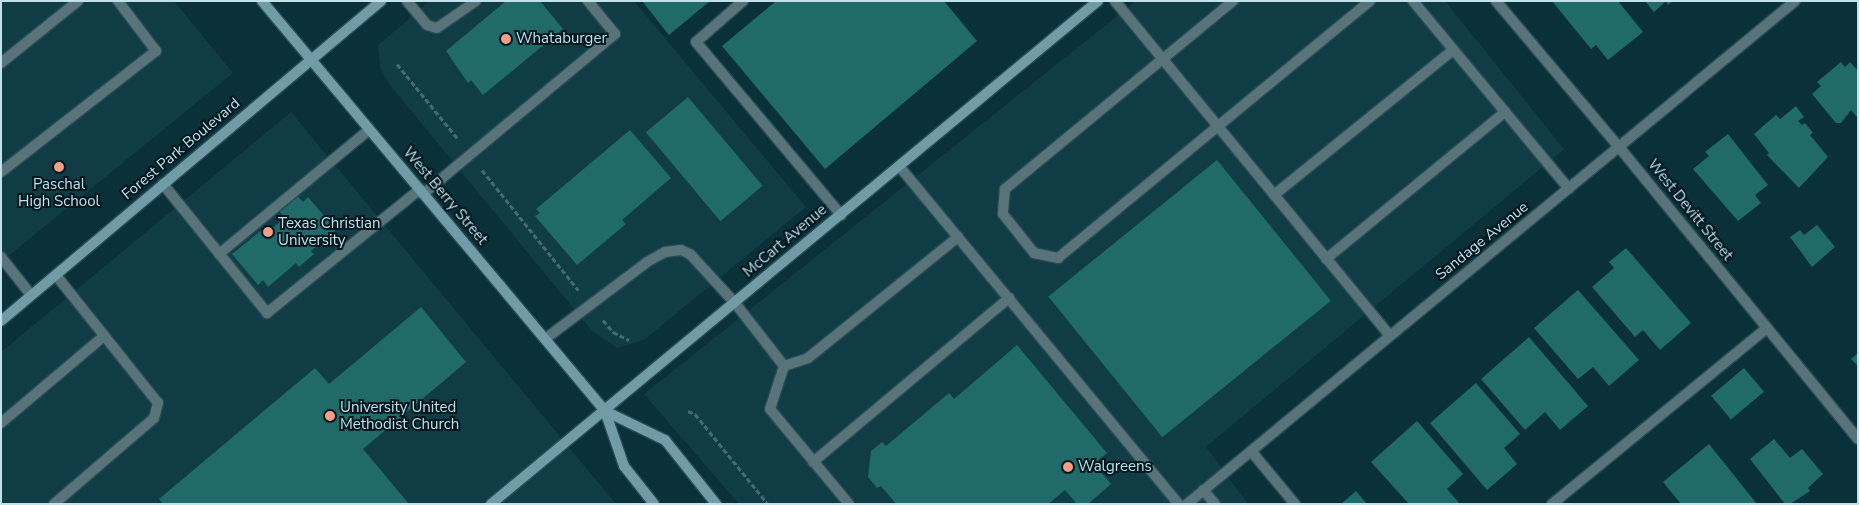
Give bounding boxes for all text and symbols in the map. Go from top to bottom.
place label: Whataburger [516,30,607,48]
marker: Whataburger [500,33,512,45]
street label: Forest Park Boulevard [118,94,244,204]
street label: West Berry Street [399,144,491,248]
street label: West Devitt Street [1644,156,1736,264]
marker: Paschal High School [53,161,65,173]
place label: Paschal High School [18,175,100,210]
street label: Sandage Avenue [1432,198,1532,284]
street label: McCart Avenue [740,201,830,281]
place label: Texas Christian University [278,214,380,249]
marker: Texas Christian University [262,226,274,238]
place label: University United Methodist Church [340,398,459,433]
marker: University United Methodist Church [324,410,336,422]
place label: Walgreens [1078,458,1152,476]
marker: Walgreens [1062,461,1074,473]

